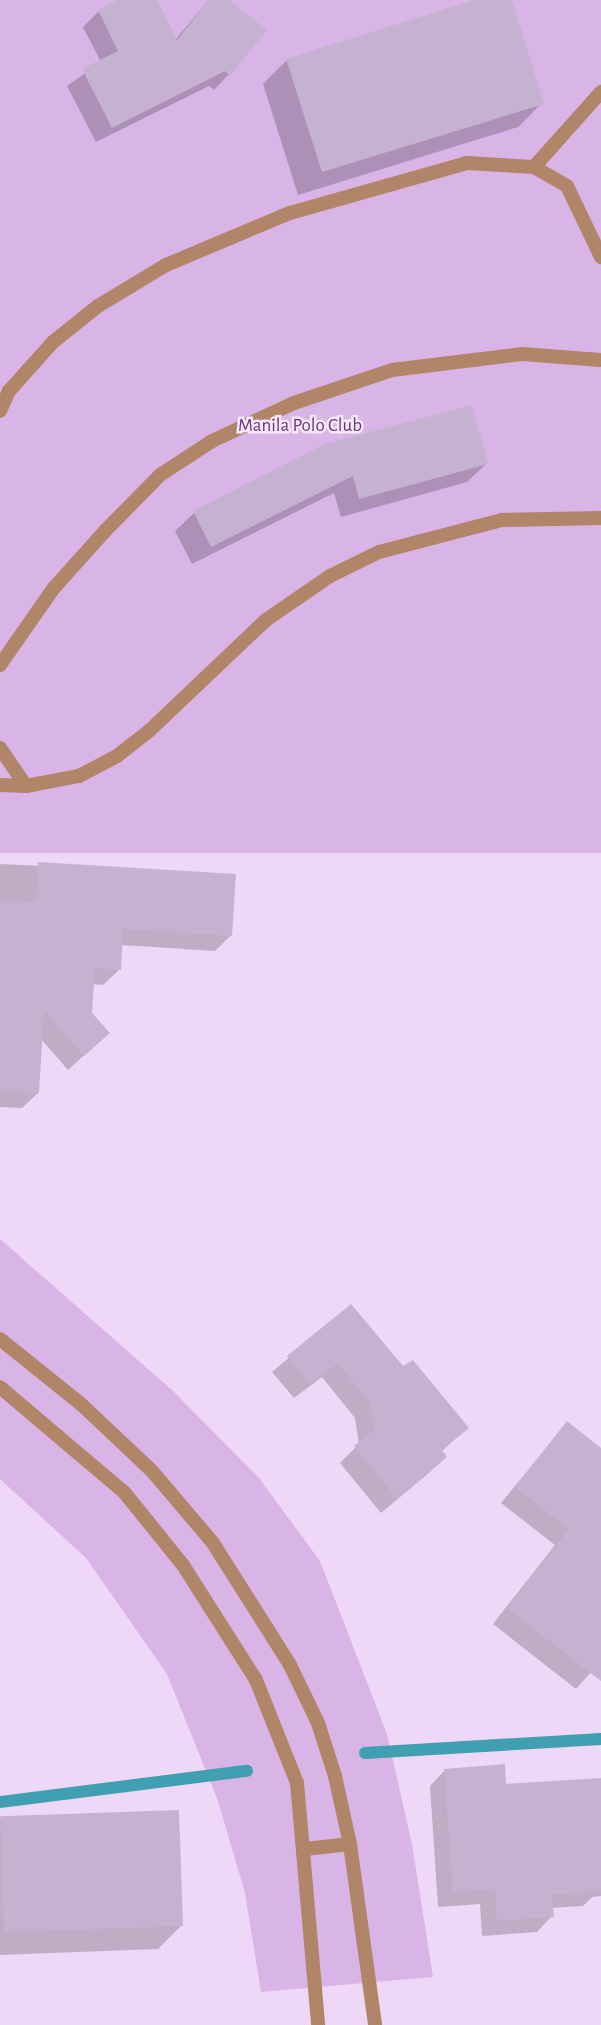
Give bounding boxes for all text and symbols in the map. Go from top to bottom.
park label: Manila Polo Club [238,415,362,437]

